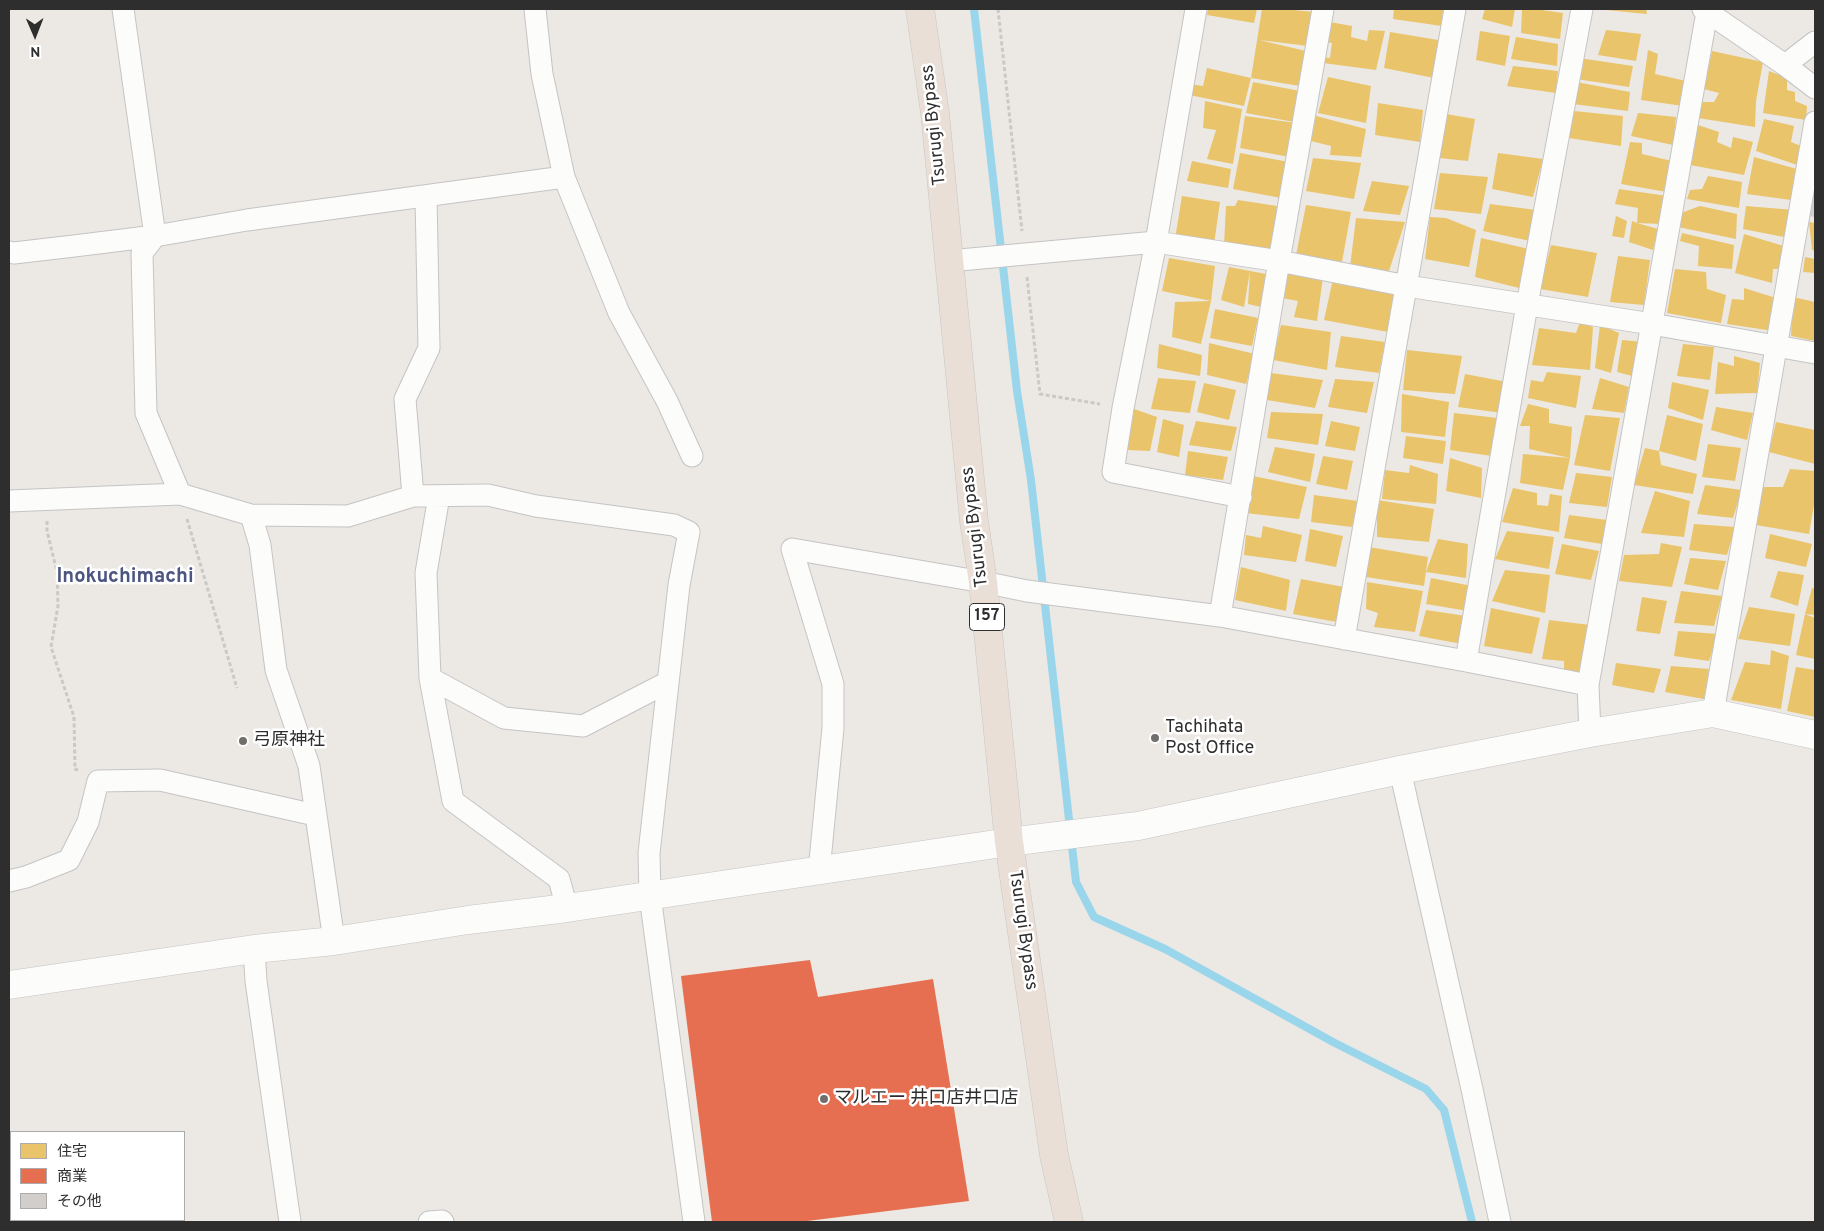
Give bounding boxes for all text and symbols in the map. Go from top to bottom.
north arrow [10,10,60,60]
text: N [30,42,40,59]
street label: Tsurugi Bypass [918,64,952,186]
street label: Tsurugi Bypass [958,465,994,589]
district label: Inokuchimachi [56,566,194,590]
road number: 157 [970,604,1004,630]
place label: Tachihata Post Office [1165,717,1254,760]
place label: 弓原神社 [253,730,325,752]
marker: Tachihata Post Office [1149,732,1161,744]
marker: 弓原神社 [237,735,249,747]
street label: Tsurugi Bypass [1003,868,1041,992]
place label: マルエー 井口店井口店 [834,1088,1018,1110]
marker: マルエー 井口店井口店 [818,1093,830,1105]
legend [10,1131,185,1221]
text: 住宅 [57,1143,87,1162]
text: 商業 [57,1168,87,1187]
text: その他 [57,1193,102,1212]

